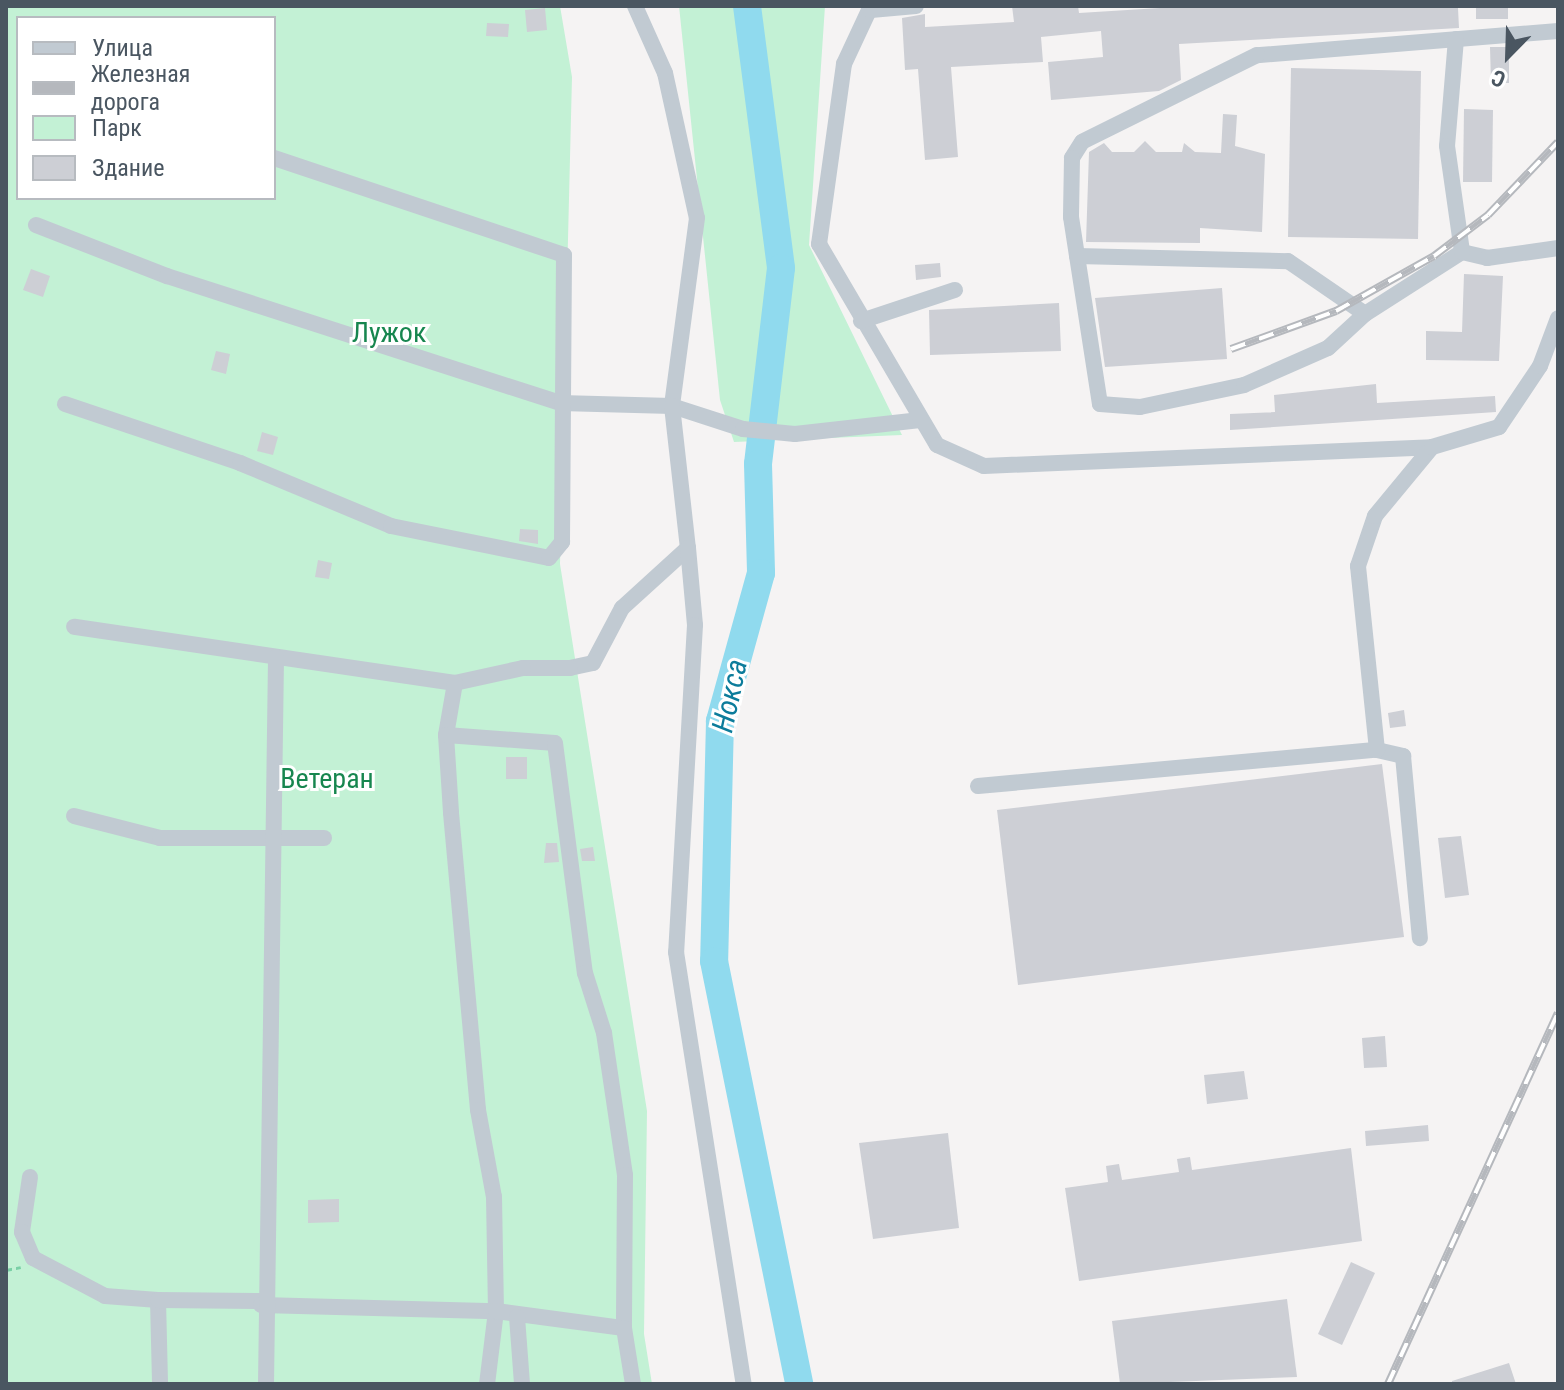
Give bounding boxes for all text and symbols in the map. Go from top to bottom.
legend [16,16,276,200]
north arrow [1468,16,1548,96]
text: Улица [92,34,153,62]
text: Железная дорога [91,60,190,116]
text: С [1488,65,1509,93]
text: Парк [92,114,142,142]
text: Здание [92,154,164,182]
park label: Лужок [352,316,426,350]
water label: Нокса [705,656,755,736]
park label: Ветеран [280,762,374,796]

